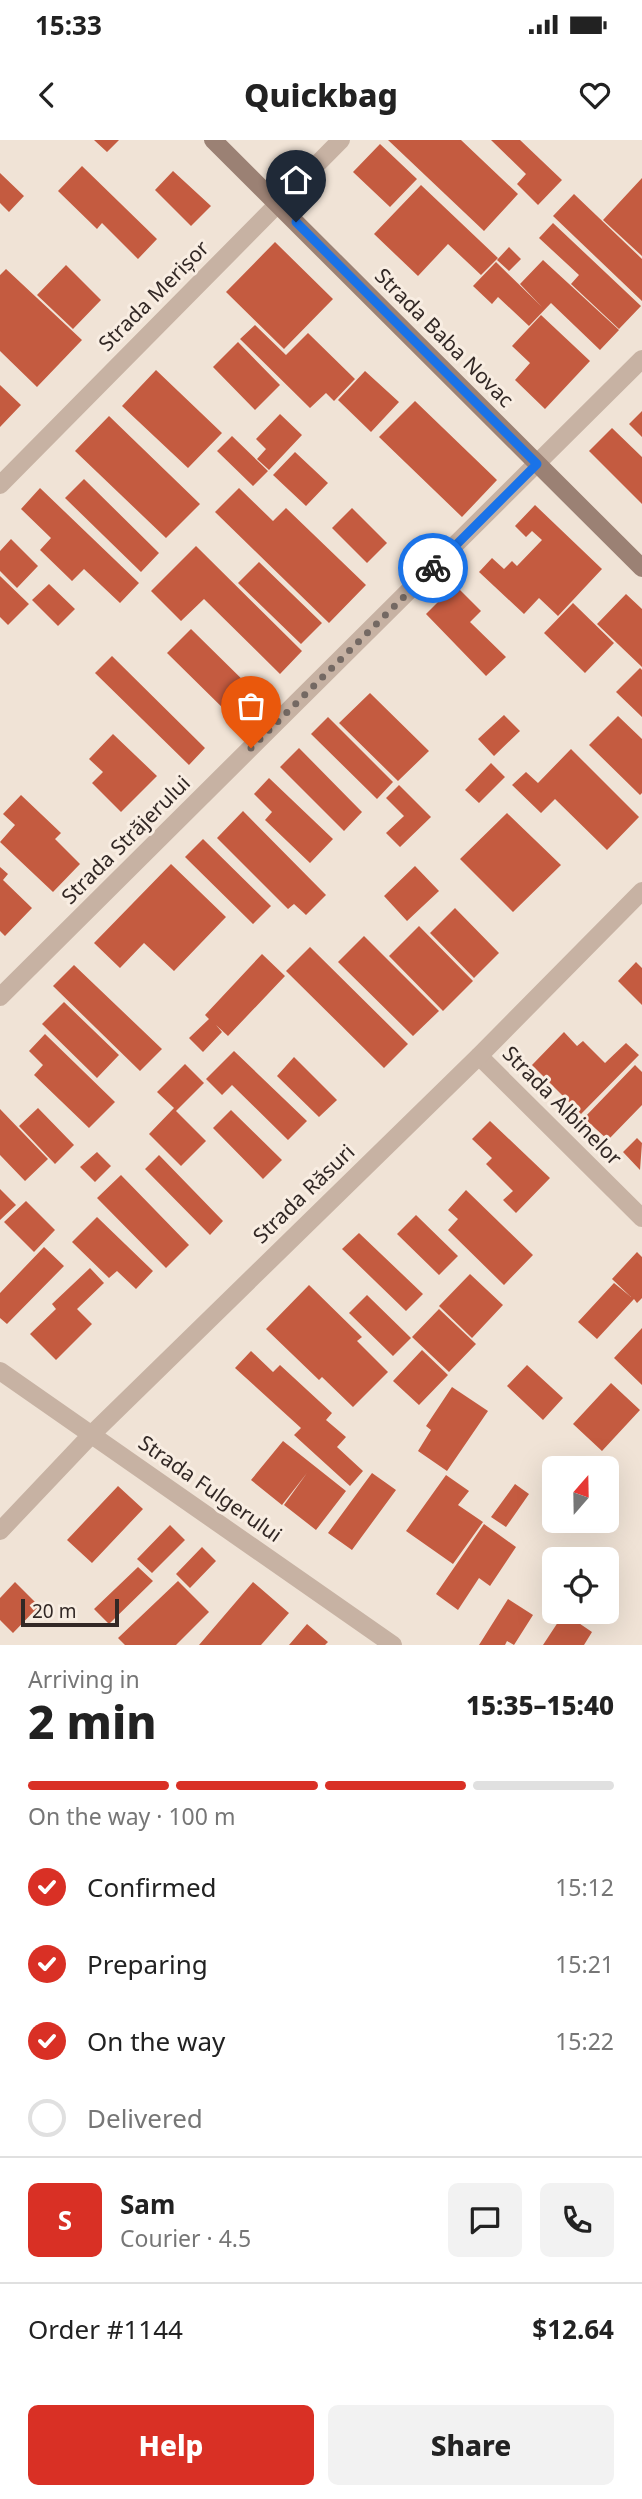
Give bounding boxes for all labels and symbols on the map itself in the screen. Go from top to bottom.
pin [266,150,326,222]
street label: Strada Merișor [92,234,215,357]
street label: Strada Baba Novac [369,262,520,413]
courier [398,533,468,603]
pin [221,676,281,748]
street label: Strada Străjerului [55,769,196,910]
street label: Strada Albinelor [497,1039,629,1171]
street label: Strada Răsuri [246,1138,360,1249]
street label: Strada Fulgerului [133,1428,288,1548]
north arrow [542,1456,620,1533]
scale bar [21,1596,119,1628]

